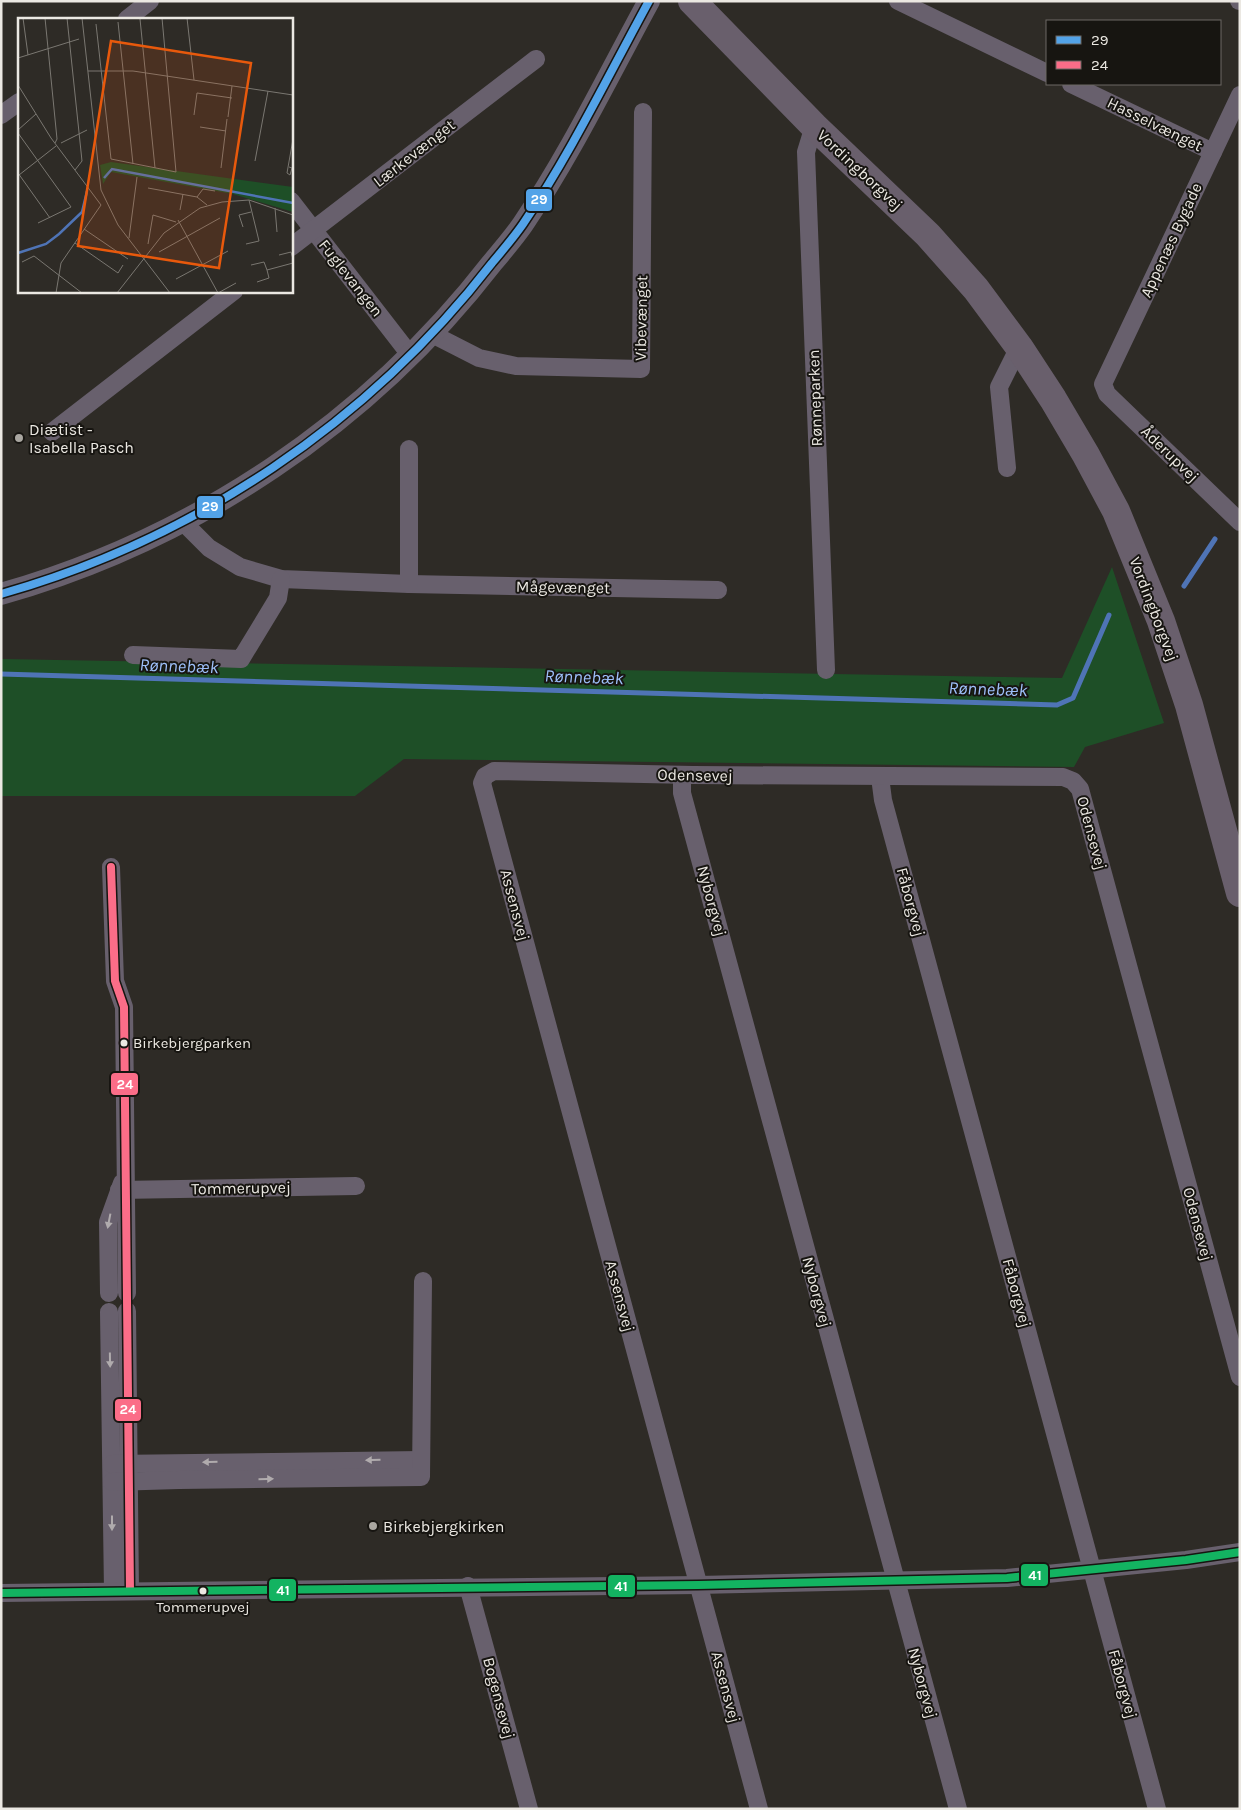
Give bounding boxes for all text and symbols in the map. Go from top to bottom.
inset map [18,18,292,292]
legend [1046,20,1221,85]
text: 29 [1091,31,1108,49]
text: 24 [1091,56,1109,74]
street label: Hasselvænget [1104,93,1206,155]
street label: Lærkevænget [369,115,459,191]
street label: Vordingborgvej [813,126,907,214]
street label: Appenæs Bygade [1136,180,1206,300]
line badge: 29 [525,188,553,212]
text: 29 [530,191,548,208]
street label: Fuglevangen [315,236,387,320]
street label: Vibevænget [631,275,651,361]
street label: Rønneparken [804,349,826,447]
place label: Diætist - Isabella Pasch [29,420,134,457]
street label: Åderupvej [1137,422,1203,486]
marker: Diætist - Isabella Pasch [13,432,25,444]
line badge: 29 [196,495,224,519]
text: 29 [201,498,219,515]
street label: Vordingborgvej [1125,554,1183,664]
street label: Mågevænget [516,577,610,597]
water label: Rønnebæk [139,654,220,678]
water label: Rønnebæk [544,665,625,689]
water label: Rønnebæk [948,677,1029,701]
street label: Odensevej [657,765,733,785]
street label: Odensevej [1073,794,1111,872]
street label: Nyborgvej [693,864,731,938]
street label: Fåborgvej [893,865,929,939]
street label: Assensvej [496,867,534,943]
place label: Birkebjergparken [133,1034,251,1052]
marker: Birkebjergparken [119,1038,129,1048]
line badge: 24 [110,1072,139,1096]
text: 24 [117,1076,134,1093]
street label: Tommerupvej [191,1178,291,1198]
street label: Odensevej [1179,1185,1217,1263]
one-way arrow [105,1213,113,1229]
street label: Nyborgvej [798,1255,836,1329]
street label: Fåborgvej [999,1256,1035,1330]
street label: Assensvej [601,1258,639,1334]
one-way arrow [106,1353,114,1369]
line badge: 24 [114,1398,142,1422]
text: 24 [120,1401,137,1418]
one-way arrow [364,1456,380,1464]
one-way arrow [202,1458,218,1466]
one-way arrow [258,1475,274,1483]
one-way arrow [108,1515,116,1531]
place label: Birkebjergkirken [383,1517,504,1536]
marker: Birkebjergkirken [367,1520,379,1532]
line badge: 41 [1020,1563,1049,1587]
text: 41 [1028,1567,1042,1584]
line badge: 41 [607,1574,636,1598]
line badge: 41 [268,1578,297,1602]
text: 41 [614,1578,628,1595]
text: 41 [276,1582,290,1599]
marker: Tommerupvej [198,1586,208,1596]
place label: Tommerupvej [156,1598,250,1616]
street label: Nyborgvej [904,1646,942,1720]
street label: Fåborgvej [1105,1647,1141,1721]
street label: Assensvej [707,1649,745,1725]
street label: Bogensevej [479,1655,519,1741]

